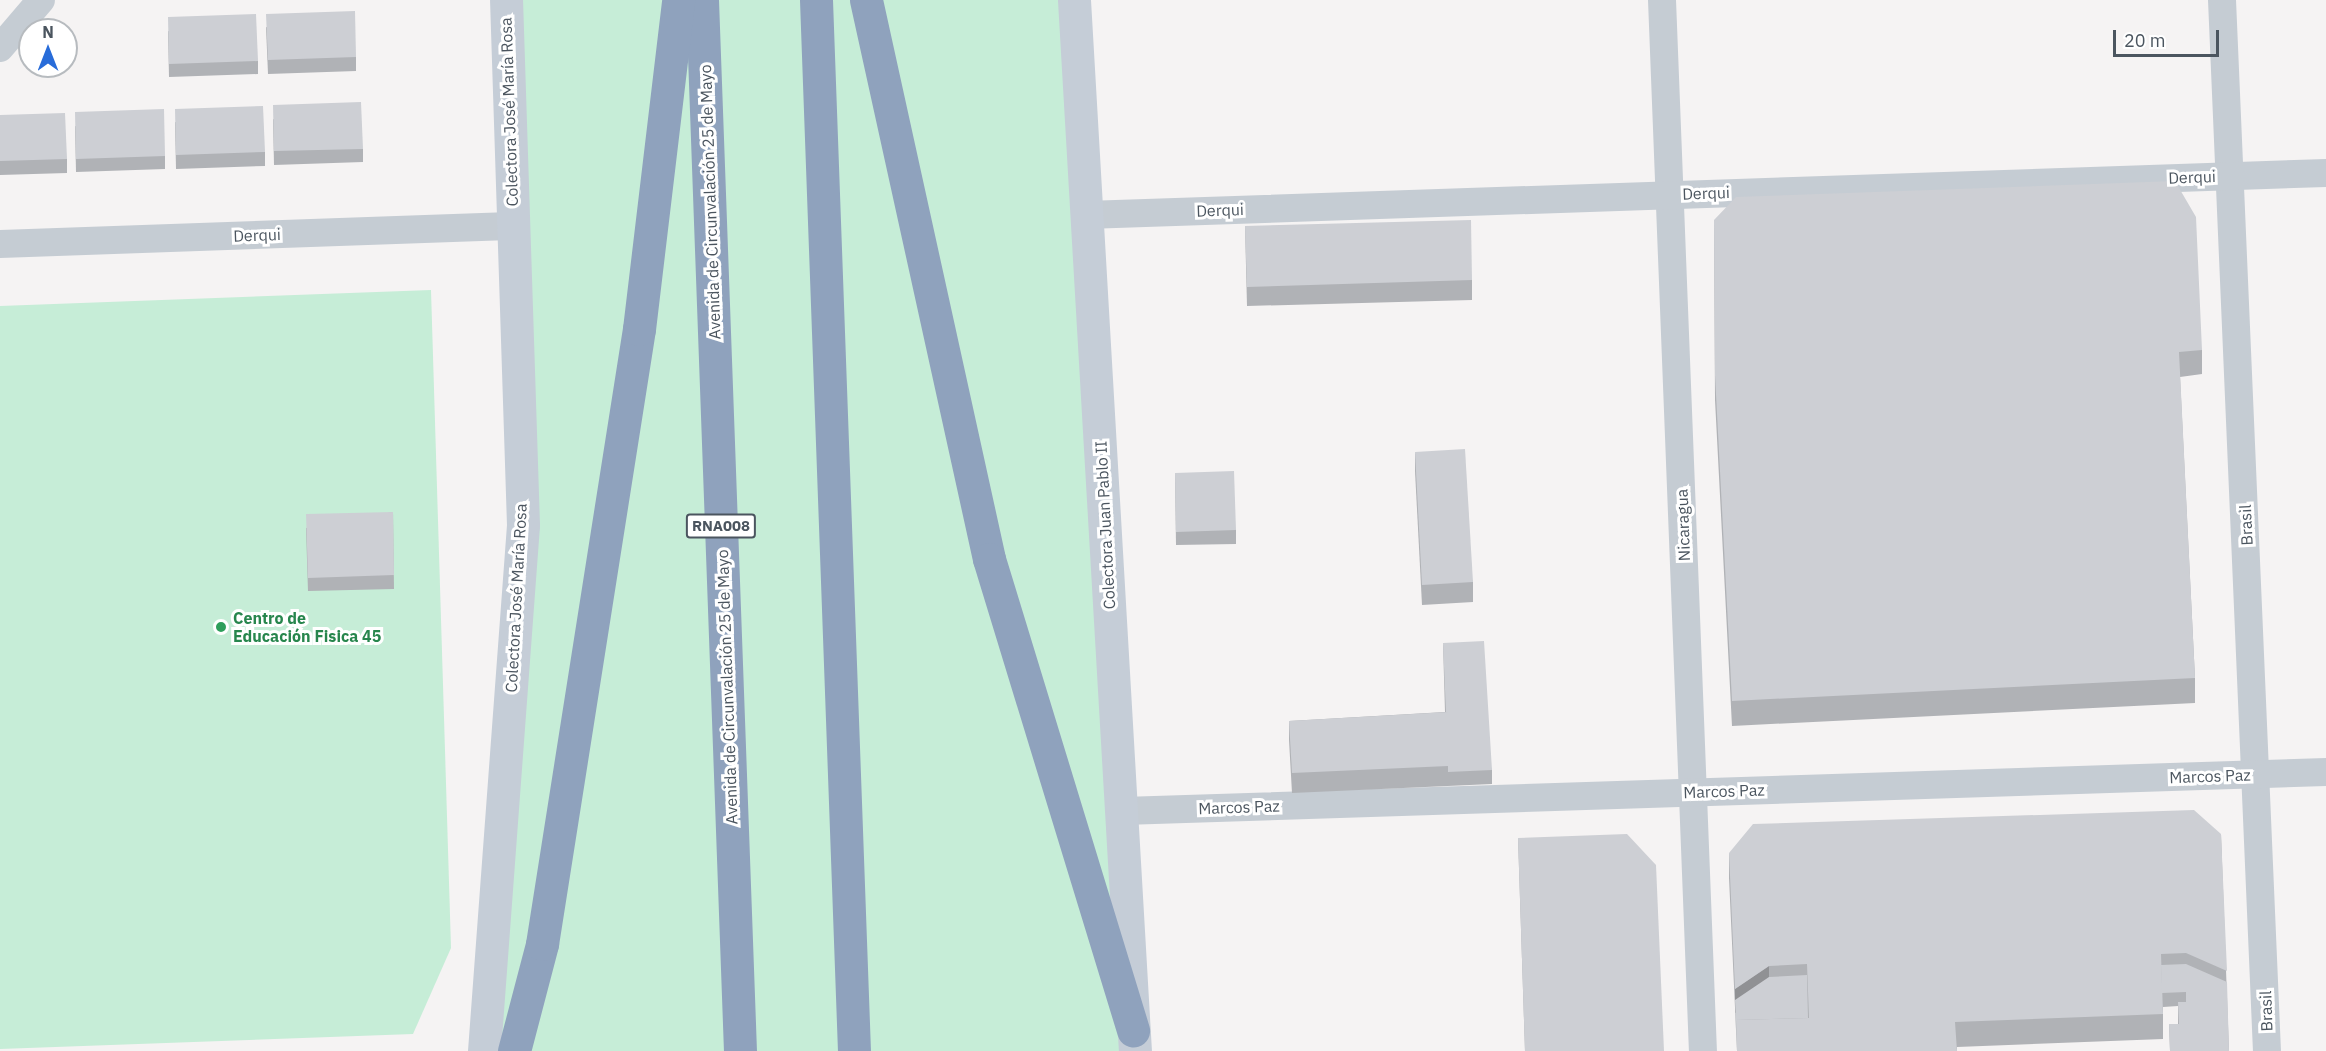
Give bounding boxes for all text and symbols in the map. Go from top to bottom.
street label: Colectora José María Rosa [496,17,522,207]
north arrow [18,18,78,78]
scale bar [2116,18,2222,56]
text: N [42,22,54,42]
text: 20 m [2124,29,2166,52]
street label: Avenida de Circunvalación 25 de Mayo [696,64,724,340]
street label: Derqui [2168,167,2216,187]
street label: Derqui [1682,183,1730,203]
street label: Derqui [1196,200,1244,220]
street label: Derqui [233,225,281,245]
street label: Colectora Juan Pablo II [1091,440,1119,610]
street label: Nicaragua [1672,489,1694,561]
street label: Colectora José María Rosa [501,503,531,693]
street label: Brasil [2235,504,2257,546]
road number: RNA008 [685,514,757,538]
street label: Avenida de Circunvalación 25 de Mayo [713,549,741,825]
place label: Centro de Educación Fisica 45 [233,608,381,646]
marker: Centro de Educación Fisica 45 [214,620,228,634]
street label: Marcos Paz [2169,765,2251,787]
street label: Marcos Paz [1683,780,1765,802]
street label: Marcos Paz [1198,796,1280,818]
street label: Brasil [2256,990,2276,1032]

